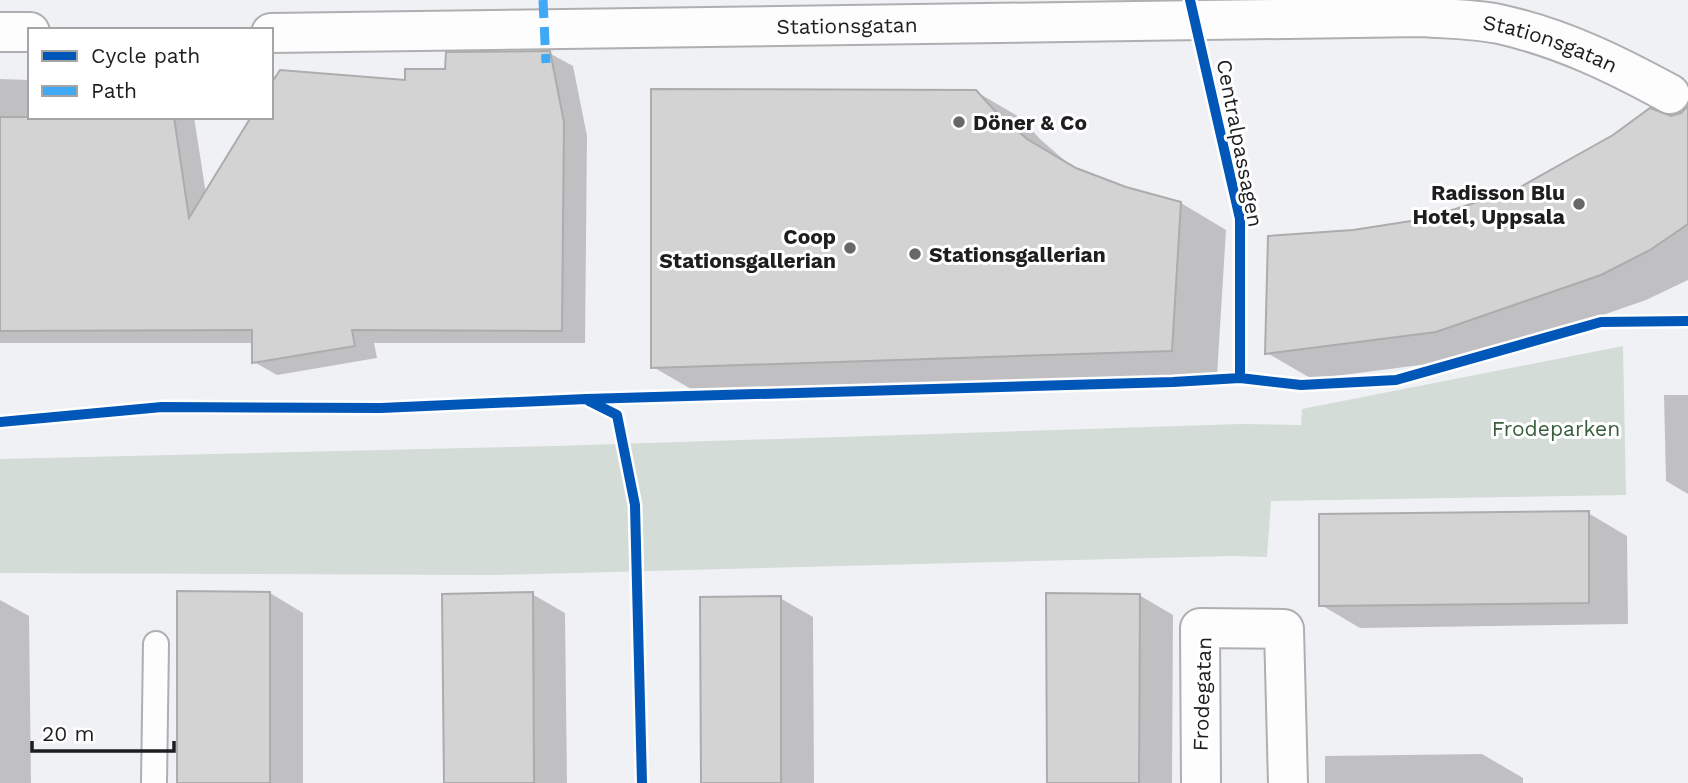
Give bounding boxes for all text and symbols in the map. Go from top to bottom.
street label: Stationsgatan [1481,9,1622,77]
street label: Stationsgatan [776,12,918,38]
legend [28,28,273,119]
text: Cycle path [91,43,200,68]
street label: Centralpassagen [1211,57,1269,229]
text: Path [91,78,137,103]
place label: Döner & Co [973,110,1087,135]
marker: Döner & Co [951,114,967,130]
place label: Radisson Blu Hotel, Uppsala [1413,180,1566,229]
marker: Radisson Blu Hotel, Uppsala [1571,196,1587,212]
place label: Coop Stationsgallerian [659,224,836,273]
marker: Coop Stationsgallerian [842,240,858,256]
place label: Stationsgallerian [929,242,1106,267]
marker: Stationsgallerian [907,246,923,262]
park label: Frodeparken [1492,416,1620,441]
street label: Frodegatan [1188,636,1216,752]
scale bar [32,710,173,754]
text: 20 m [42,721,94,746]

